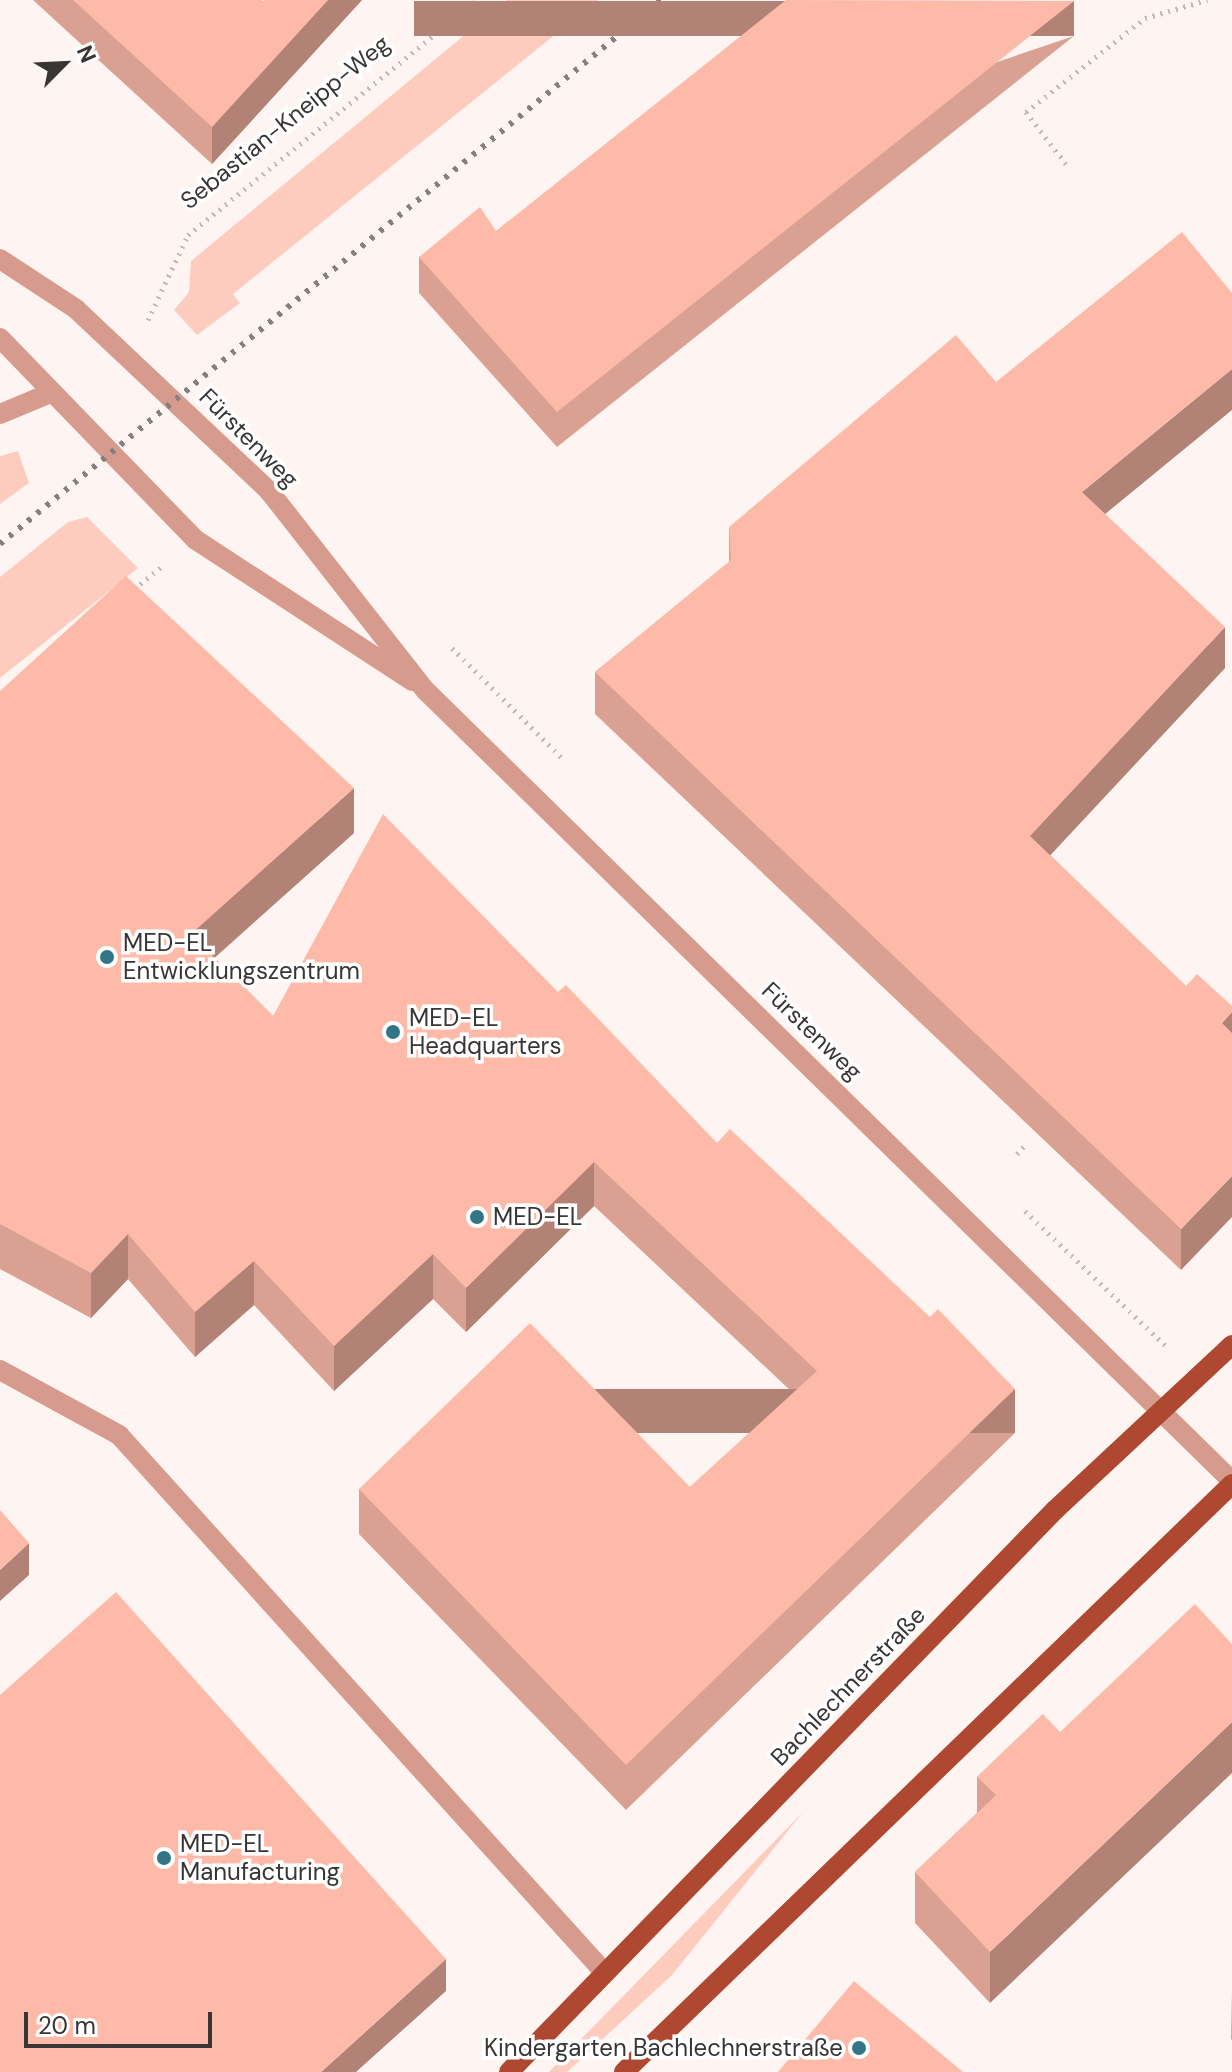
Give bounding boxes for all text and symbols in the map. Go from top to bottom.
north arrow [24,24,104,104]
street label: Sebastian-Kneipp-Weg [175,29,395,215]
text: N [70,41,103,67]
street label: Fürstenweg [193,382,305,494]
place label: MED-EL Entwicklungszentrum [123,929,360,985]
marker: MED-EL Entwicklungszentrum [98,948,116,966]
street label: Fürstenweg [756,976,868,1086]
place label: MED-EL Headquarters [409,1004,561,1060]
marker: MED-EL Headquarters [384,1023,402,1041]
place label: MED-EL [493,1203,582,1231]
marker: MED-EL [468,1208,486,1226]
street label: Bachlechnerstraße [765,1601,931,1771]
place label: MED-EL Manufacturing [180,1830,340,1886]
marker: MED-EL Manufacturing [155,1849,173,1867]
scale bar [28,1996,216,2046]
text: 20 m [38,2010,96,2041]
place label: Kindergarten Bachlechnerstraße [484,2034,843,2062]
marker: Kindergarten Bachlechnerstraße [850,2039,868,2057]

